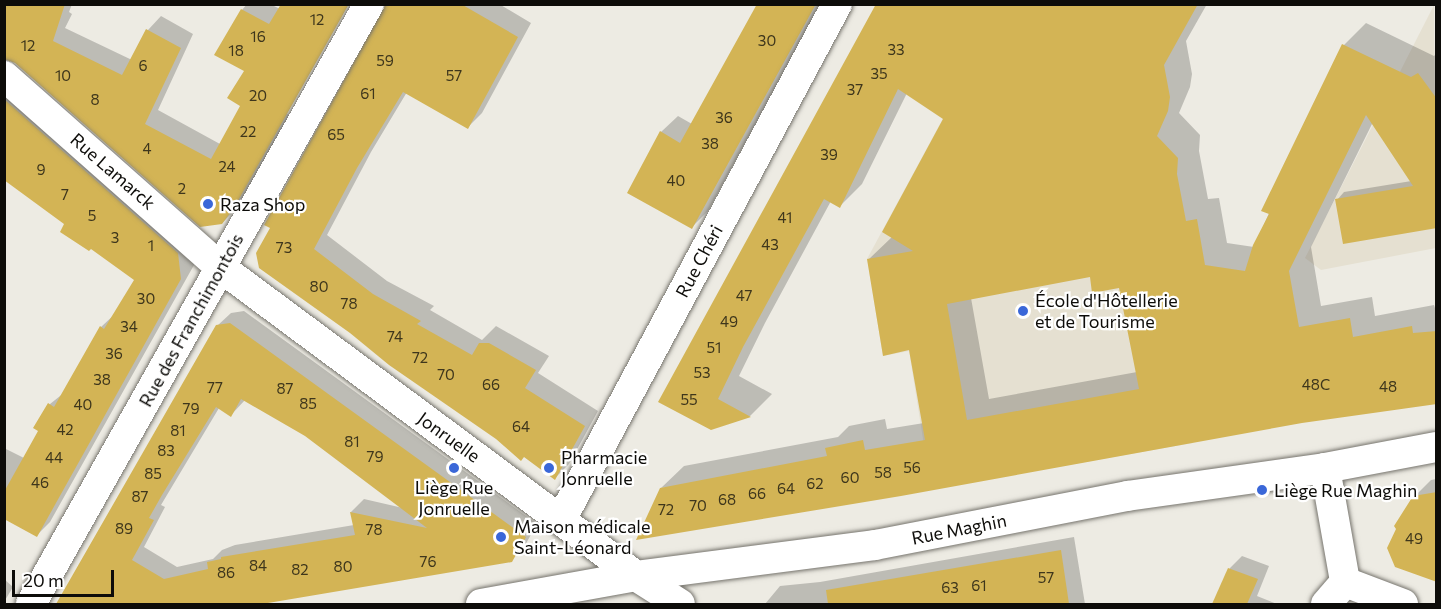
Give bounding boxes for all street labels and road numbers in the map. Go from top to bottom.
street label: Rue Lamarck [66,128,160,214]
street label: Rue Chéri [671,221,727,301]
street label: Rue des Franchimontois [134,230,248,410]
street label: Jonruelle [414,407,484,467]
street label: Rue Maghin [910,509,1008,549]

